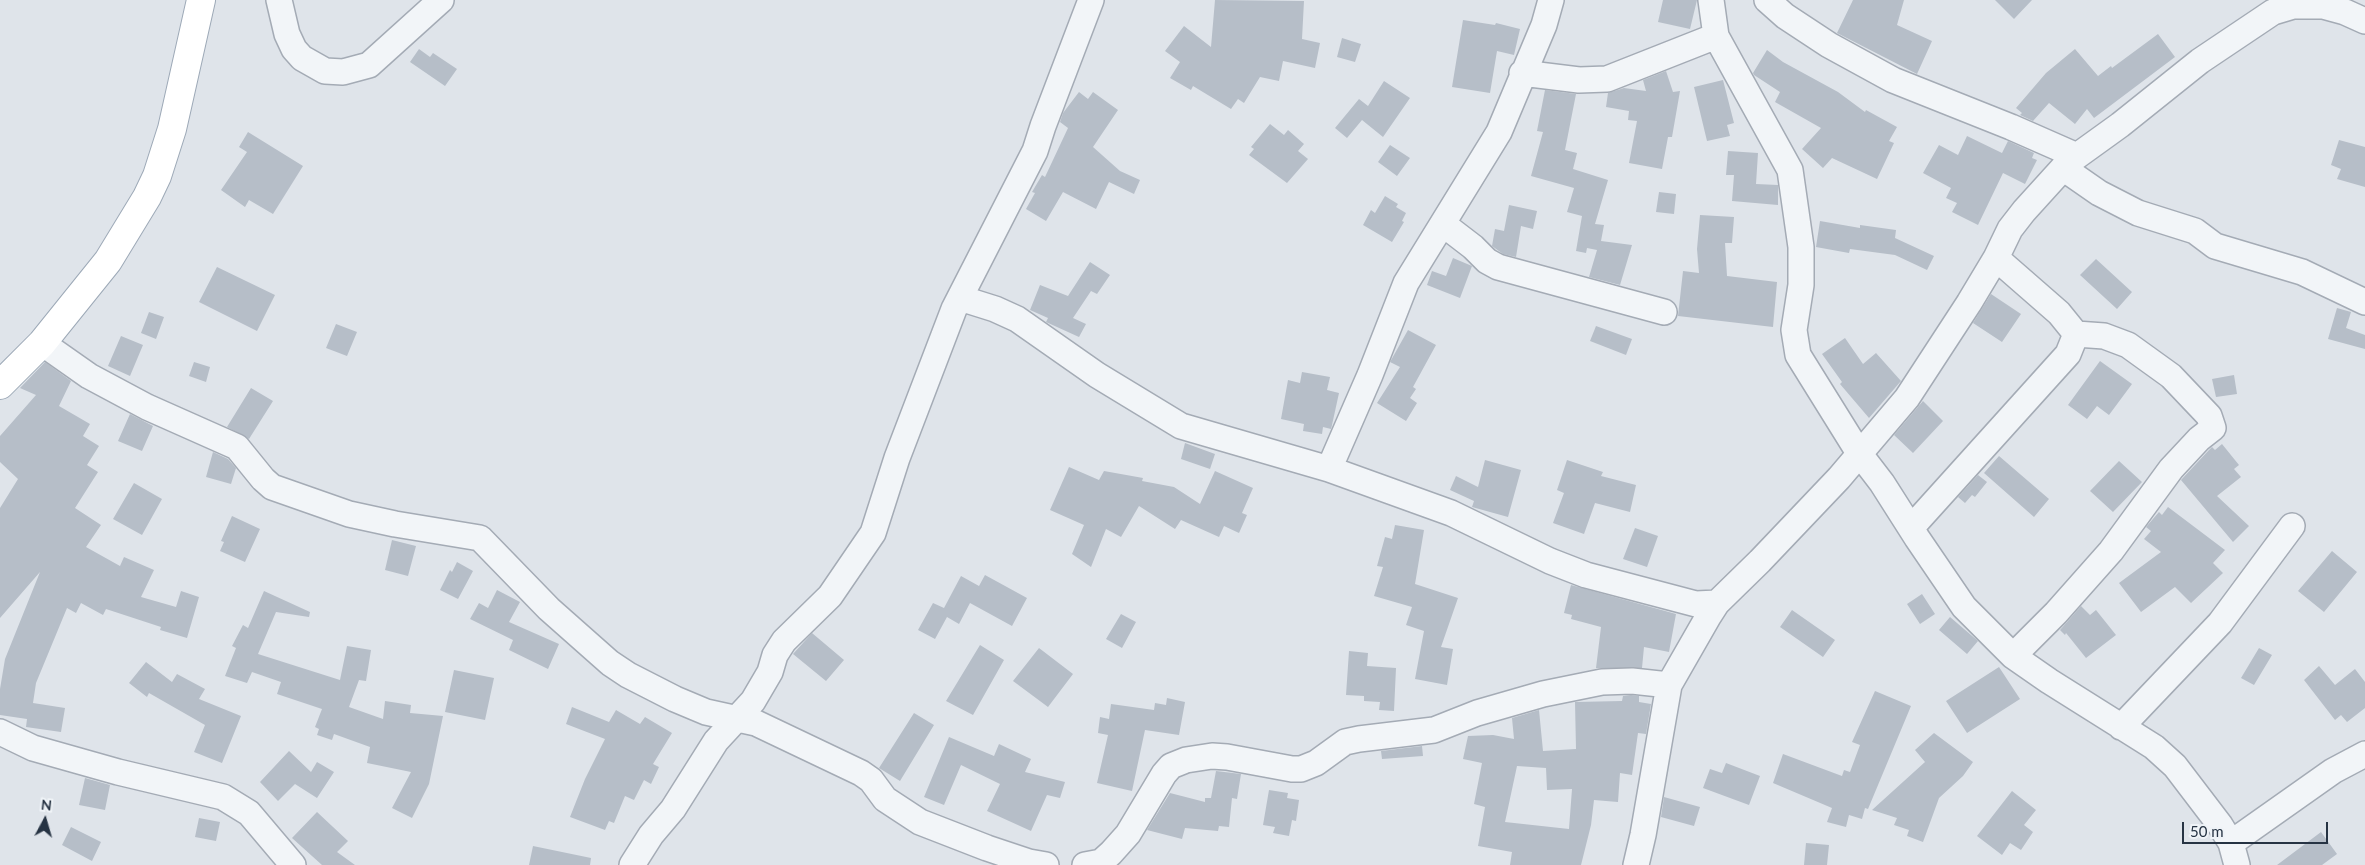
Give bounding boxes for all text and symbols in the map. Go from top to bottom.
north arrow [20,795,70,845]
text: N [40,796,53,814]
scale bar [2185,812,2331,844]
text: 50 m [2190,822,2224,840]

